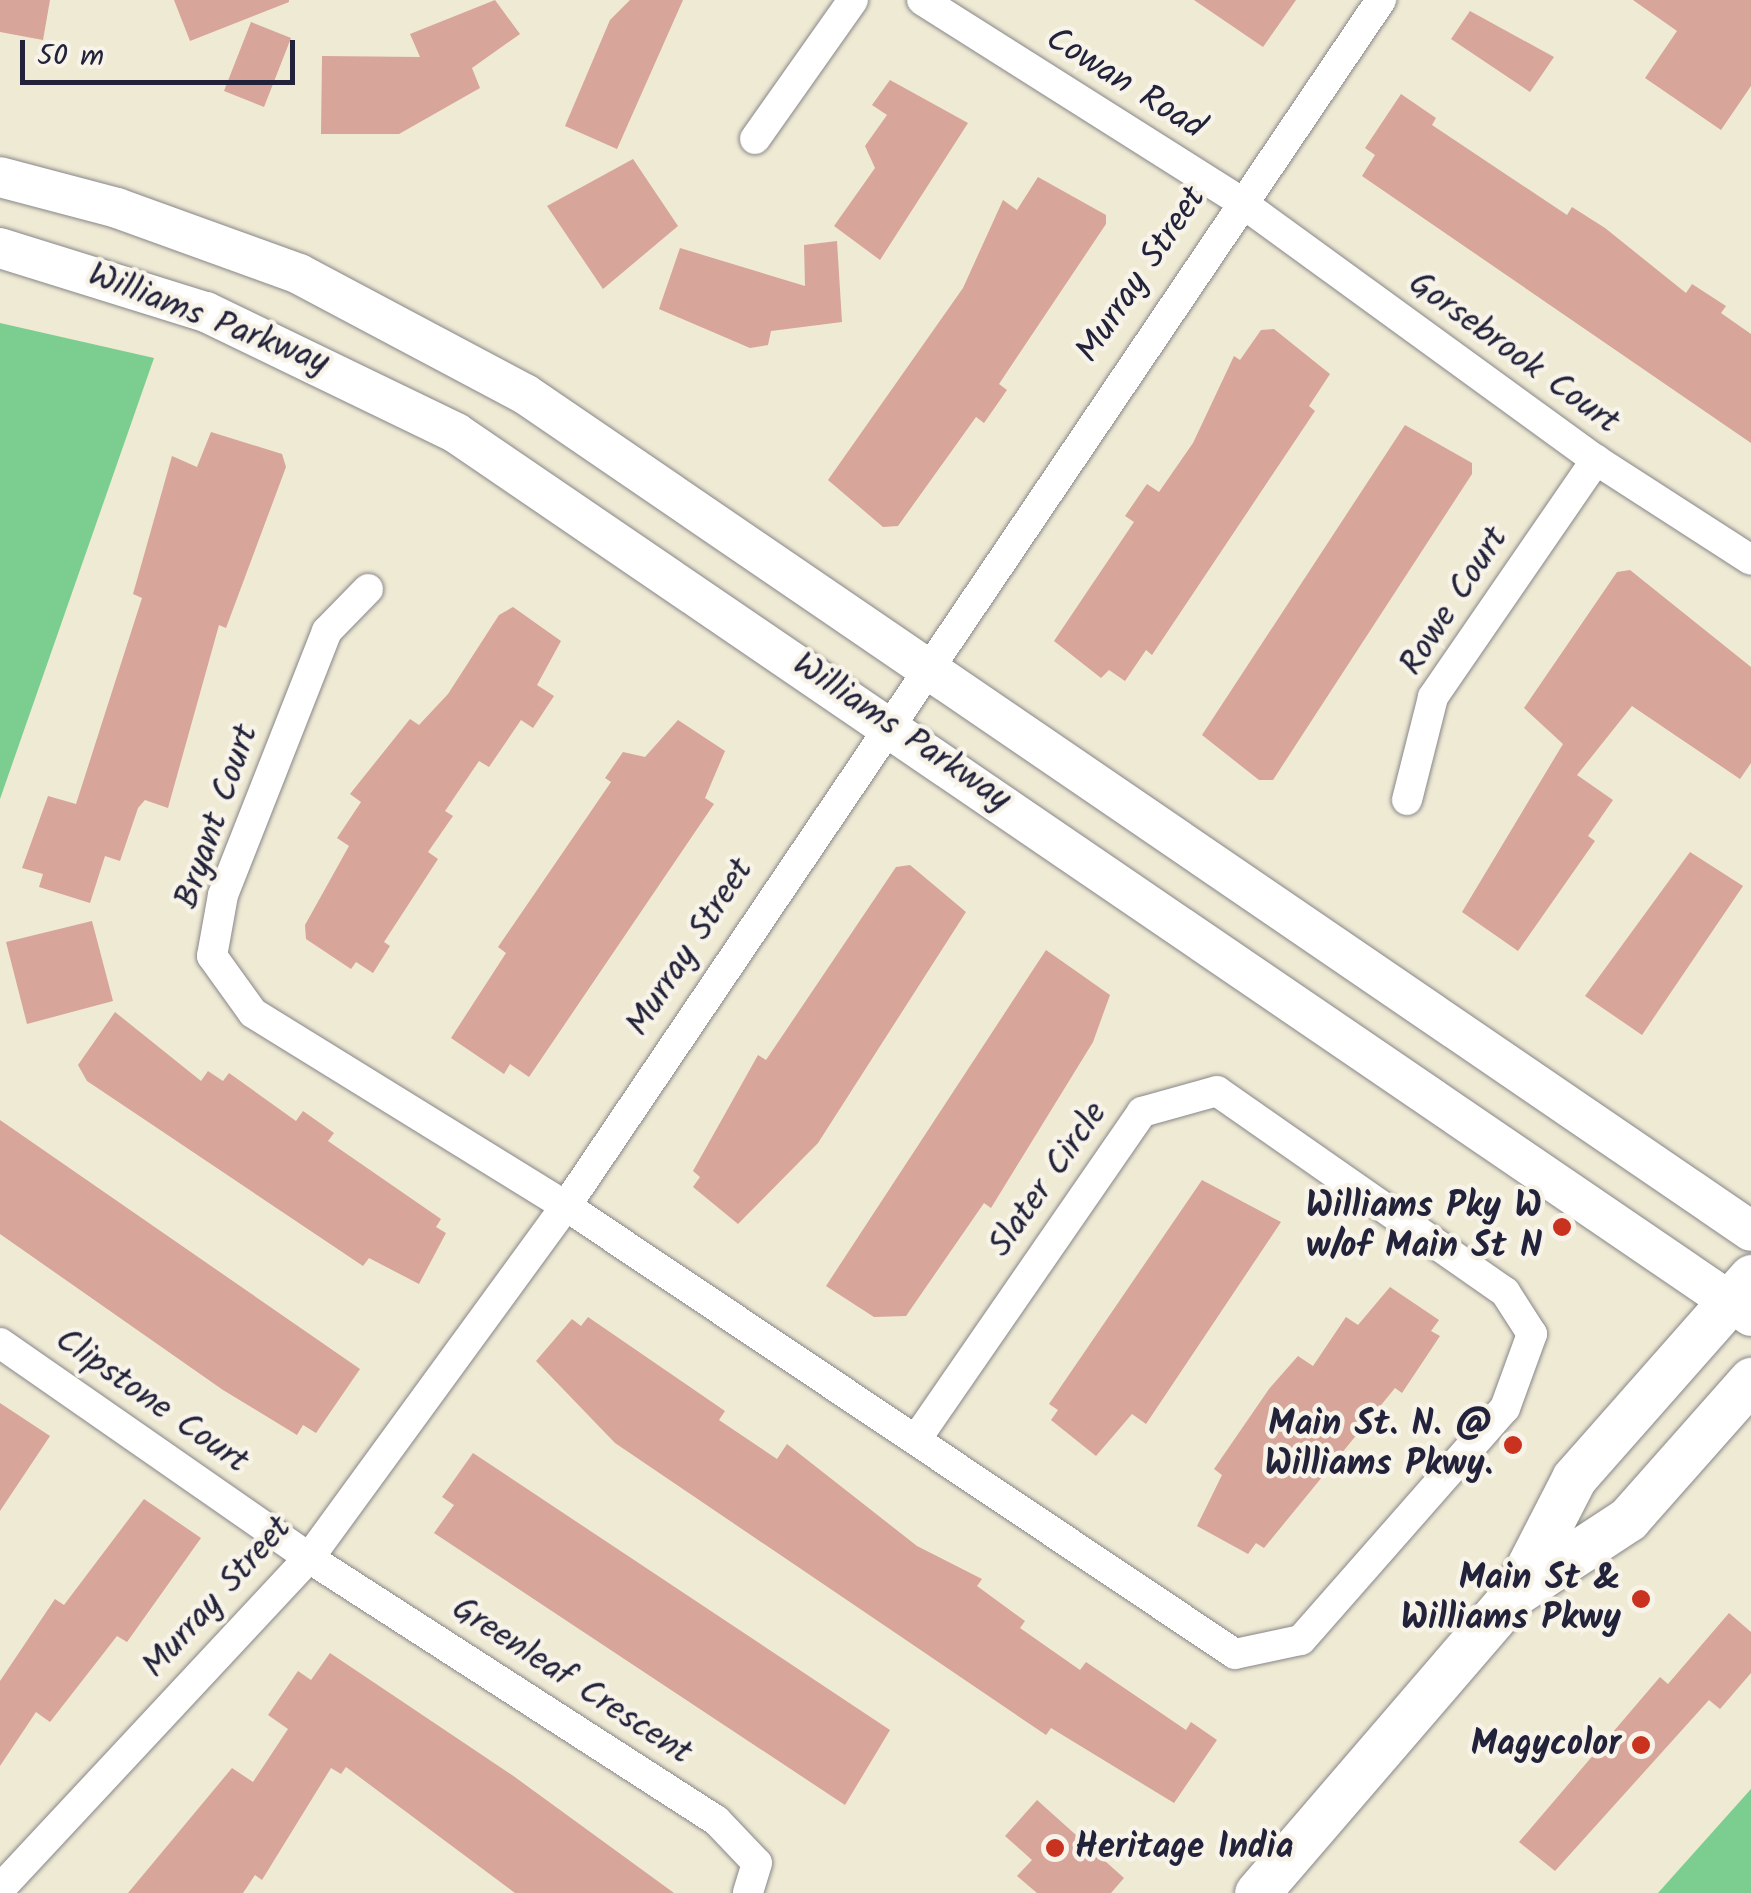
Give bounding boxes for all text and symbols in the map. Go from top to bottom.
street label: Cowan Road [1038,19,1212,149]
scale bar [25,20,300,82]
text: 50 m [37,33,104,81]
street label: Murray Street [1068,179,1216,371]
street label: Williams Parkway [82,255,334,385]
street label: Gorsebrook Court [1399,263,1627,445]
street label: Rowe Court [1392,520,1518,684]
street label: Williams Parkway [784,645,1018,821]
street label: Bryant Court [167,720,269,914]
street label: Murray Street [618,851,764,1045]
street label: Slater Circle [980,1095,1118,1265]
place label: Williams Pky W w/of Main St N [1306,1186,1542,1268]
marker: Williams Pky W w/of Main St N [1551,1216,1573,1238]
street label: Clipstone Court [46,1320,256,1484]
place label: Main St. N. @ Williams Pkwy. [1265,1404,1493,1486]
marker: Main St. N. @ Williams Pkwy. [1502,1434,1524,1456]
street label: Murray Street [134,1508,302,1688]
place label: Main St & Williams Pkwy [1401,1558,1621,1640]
marker: Main St & Williams Pkwy [1630,1588,1652,1610]
street label: Greenleaf Crescent [443,1589,699,1775]
place label: Magycolor [1471,1724,1621,1766]
marker: Magycolor [1630,1734,1652,1756]
place label: Heritage India [1075,1827,1294,1869]
marker: Heritage India [1044,1837,1066,1859]

